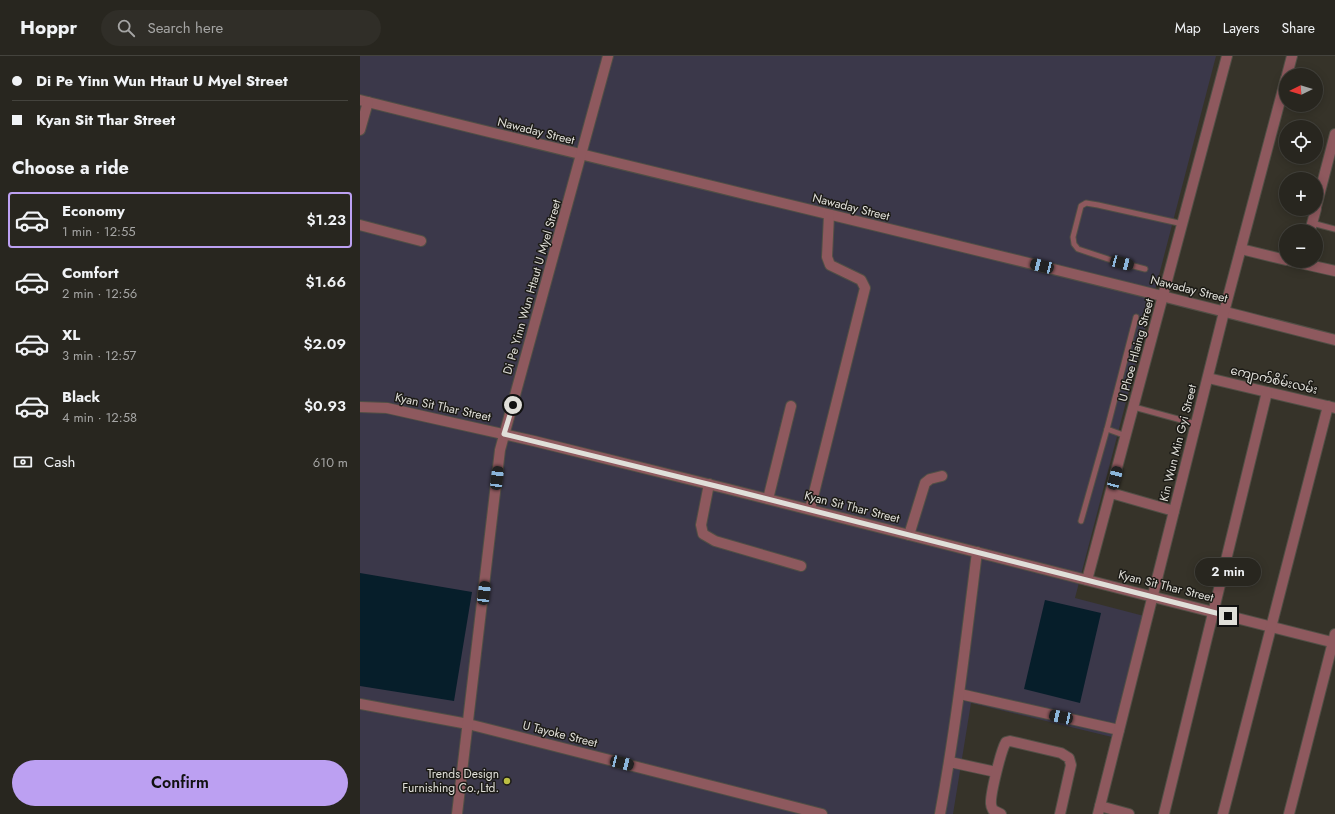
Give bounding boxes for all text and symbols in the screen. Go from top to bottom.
search box [101,10,381,46]
text: Hoppr [20,14,77,41]
icon: search [115,17,137,39]
text: Search here [147,17,223,39]
text: Map [1175,18,1201,38]
text: Layers [1223,18,1259,38]
text: Share [1281,18,1315,38]
north arrow [1279,68,1323,112]
map controls [1279,68,1323,268]
text: Di Pe Yinn Wun Htaut U Myel Street [36,70,288,92]
text: Kyan Sit Thar Street [36,109,175,131]
street label: Nawaday Street [495,113,577,149]
button: locate [1279,120,1323,164]
text: Choose a ride [12,155,129,181]
button: + [1279,172,1323,216]
street label: Nawaday Street [810,189,892,225]
street label: Di Pe Yinn Wun Htaut U Myel Street [498,197,566,377]
text: Economy [62,200,125,222]
icon: car [14,202,50,238]
text: $1.23 [306,209,346,231]
text: 1 min · 12:55 [62,222,136,241]
button: − [1279,224,1323,268]
car [1109,254,1135,272]
car [1029,257,1055,275]
text: Comfort [62,262,119,284]
icon: car [14,264,50,300]
text: $1.66 [306,271,346,293]
street label: Nawaday Street [1148,271,1230,307]
text: 2 min · 12:56 [62,284,137,303]
street label: U Phoe Hlaing Street [1114,296,1158,403]
text: XL [62,324,80,346]
icon: car [14,326,50,362]
text: $2.09 [303,333,346,355]
text: 3 min · 12:57 [62,346,136,365]
street label: ကျောက်စိမ်းလမ်း [1228,361,1319,400]
street label: Kin Wun Min Gyi Street [1155,383,1201,503]
text: Black [62,386,100,408]
icon: car [14,388,50,424]
street label: Kyan Sit Thar Street [394,388,493,426]
text: $0.93 [304,395,346,417]
route start [504,396,522,414]
text: 4 min · 12:58 [62,408,137,427]
icon: cash [12,451,34,473]
text: Cash [44,451,75,473]
text: 610 m [313,453,348,472]
car [490,465,504,491]
car [1106,465,1124,491]
street label: Kyan Sit Thar Street [803,486,902,528]
callout: 2 min [1195,558,1261,586]
text: 2 min [1211,562,1245,581]
street label: Kyan Sit Thar Street [1117,565,1216,607]
car [477,580,491,606]
route end [1219,607,1237,625]
car [1048,709,1074,725]
street label: U Tayoke Street [521,716,599,752]
car [609,754,635,772]
button: Confirm [12,760,348,806]
place label: Trends Design Furnishing Co.,Ltd. [402,765,499,797]
marker: Trends Design Furnishing Co.,Ltd. [502,776,512,786]

